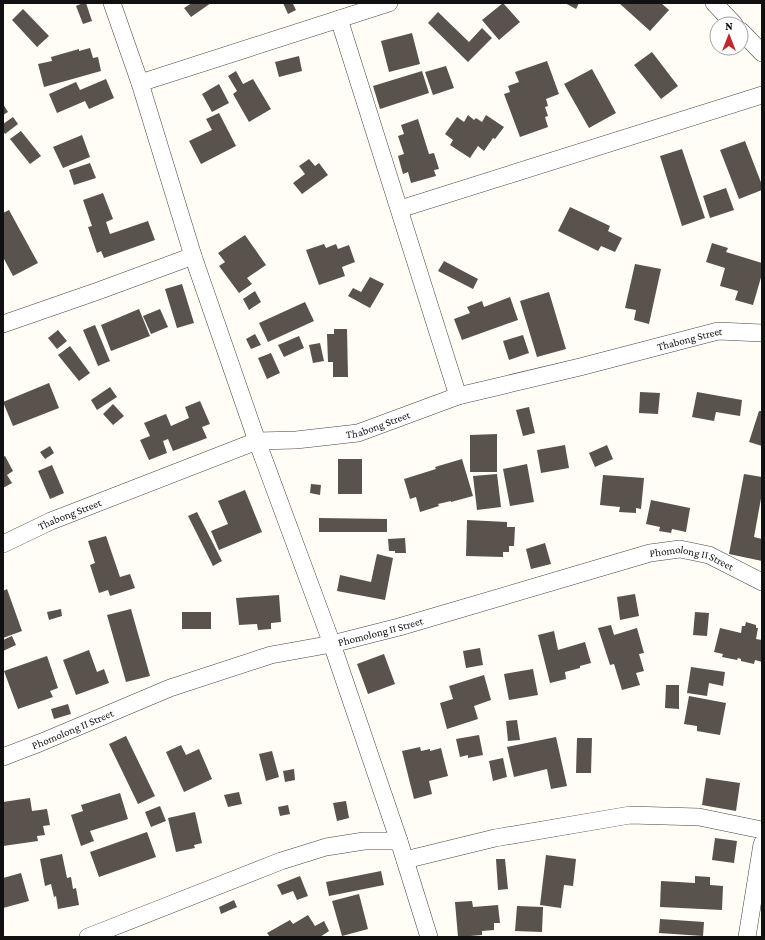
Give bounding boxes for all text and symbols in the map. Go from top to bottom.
north arrow [709,16,749,56]
text: N [725,20,733,32]
street label: Thabong Street [656,325,723,353]
street label: Thabong Street [345,408,412,440]
street label: Thabong Street [36,496,103,532]
street label: Phomolong II Street [649,543,736,573]
street label: Phomolong II Street [337,614,425,648]
street label: Phomolong II Street [30,706,116,751]

